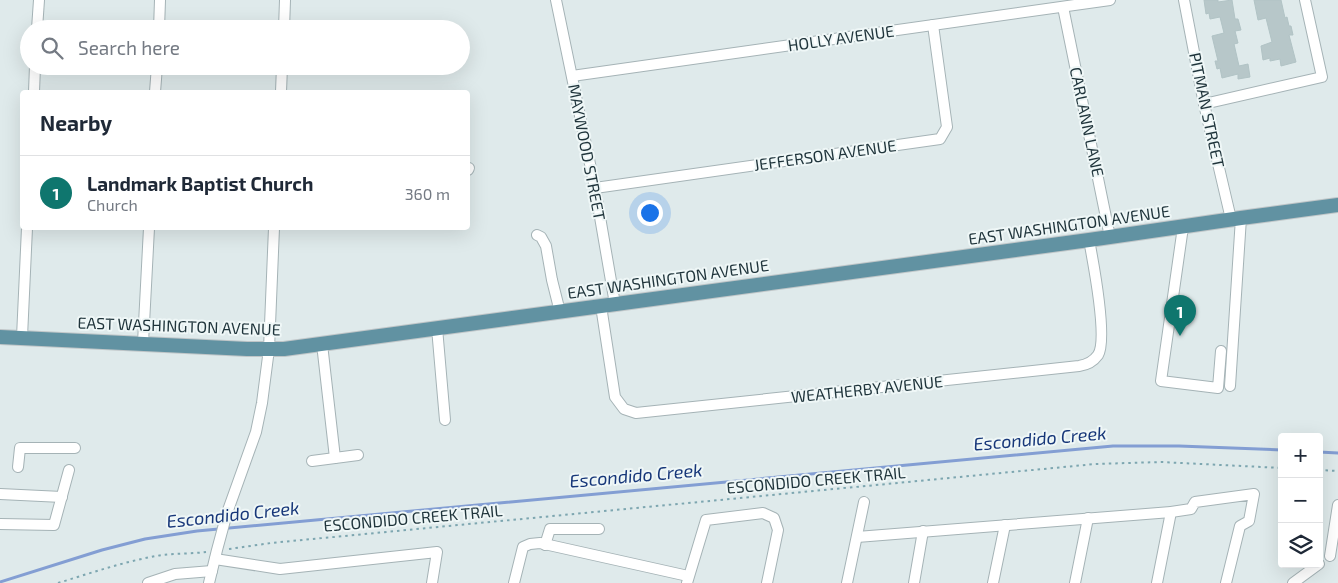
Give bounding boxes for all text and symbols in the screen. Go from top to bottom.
search box [20,20,470,75]
street label: HOLLY AVENUE [787,21,895,54]
icon: search [38,34,66,62]
text: Search here [78,36,180,59]
street label: PITMAN STREET [1186,51,1229,169]
street label: CARLANN LANE [1067,65,1108,179]
street label: MAYWOOD STREET [565,82,610,222]
text: Nearby [40,110,112,135]
street label: JEFFERSON AVENUE [752,135,897,174]
text: Landmark Baptist Church [87,172,313,195]
text: 1 [53,184,59,203]
text: 360 m [405,184,450,203]
text: Church [87,195,138,214]
your location [637,200,663,226]
street label: EAST WASHINGTON AVENUE [967,201,1171,248]
street label: EAST WASHINGTON AVENUE [566,255,770,302]
pin: 1 [1164,295,1196,336]
street label: EAST WASHINGTON AVENUE [77,312,281,339]
street label: WEATHERBY AVENUE [790,371,944,406]
water label: Escondido Creek [973,421,1107,455]
map controls [1278,433,1323,568]
button: + [1278,433,1323,478]
water label: Escondido Creek [569,458,703,492]
street label: ESCONDIDO CREEK TRAIL [726,462,906,497]
button: − [1278,478,1323,523]
water label: Escondido Creek [165,496,300,532]
street label: ESCONDIDO CREEK TRAIL [323,500,503,535]
button: layers [1278,523,1323,568]

